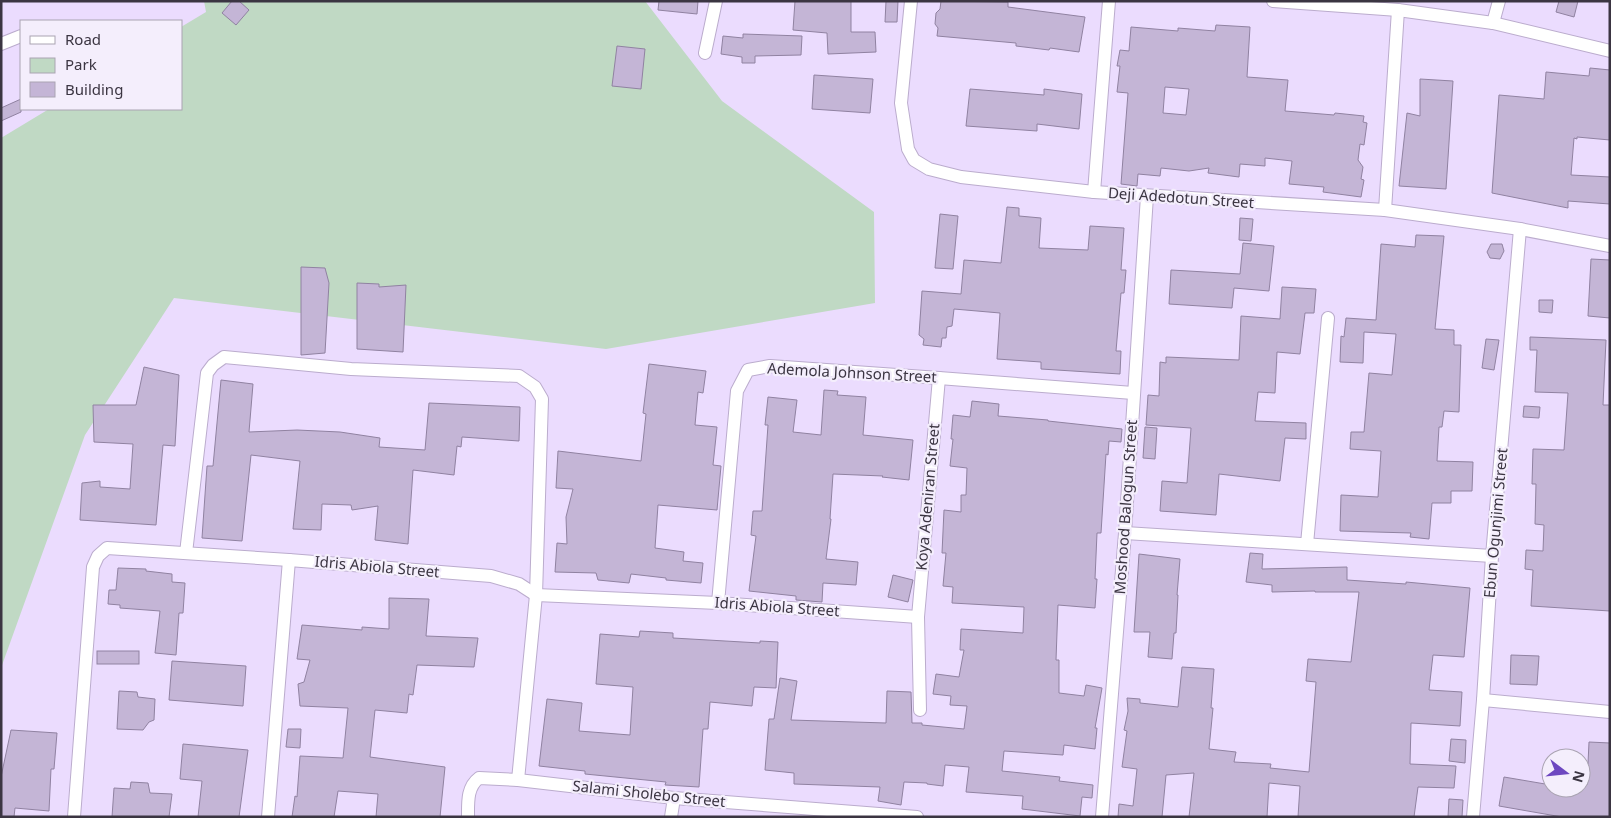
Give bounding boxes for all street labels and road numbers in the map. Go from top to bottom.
street label: Deji Adedotun Street [1107,182,1255,212]
street label: Ademola Johnson Street [767,358,938,386]
street label: Moshood Balogun Street [1109,418,1141,595]
street label: Koya Adeniran Street [911,422,943,571]
street label: Ebun Ogunjimi Street [1478,446,1512,599]
street label: Idris Abiola Street [314,551,441,581]
street label: Idris Abiola Street [714,592,841,620]
street label: Salami Sholebo Street [572,775,727,811]

